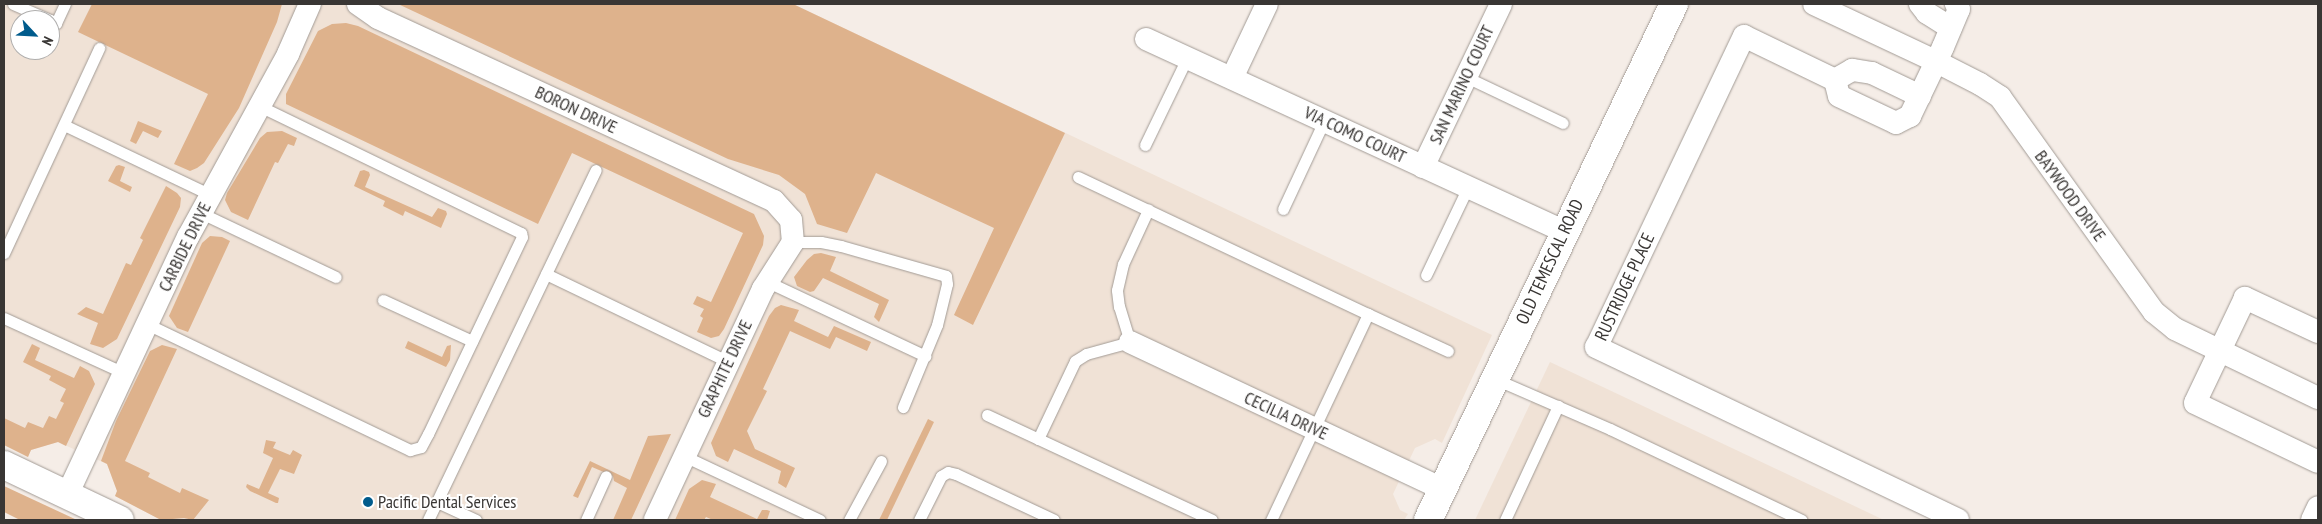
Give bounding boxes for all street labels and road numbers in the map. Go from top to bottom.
street label: SAN MARINO COURT [1425,22,1499,148]
street label: BORON DRIVE [531,82,621,138]
street label: VIA COMO COURT [1300,102,1410,168]
street label: BAYWOOD DRIVE [2030,146,2110,246]
street label: OLD TEMESCAL ROAD [1511,196,1589,328]
street label: CARBIDE DRIVE [154,199,216,295]
street label: RUSTRIDGE PLACE [1591,230,1659,344]
street label: GRAPHITE DRIVE [693,317,757,421]
street label: CECILIA DRIVE [1240,387,1332,445]

